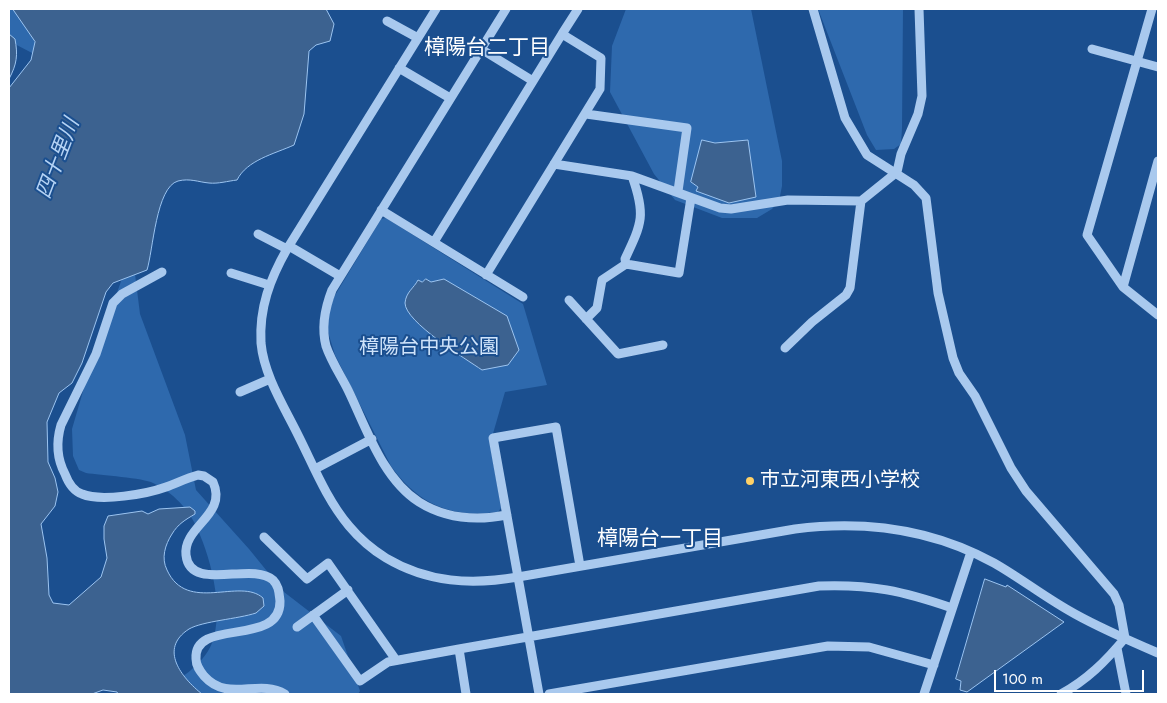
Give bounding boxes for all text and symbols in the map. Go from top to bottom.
district label: 樟陽台二丁目 [424,36,550,62]
water label: 四十里川 [32,115,86,203]
park label: 樟陽台中央公園 [359,336,499,360]
place label: 市立河東西小学校 [760,469,920,493]
marker: 市立河東西小学校 [744,475,756,487]
district label: 樟陽台一丁目 [597,527,723,553]
scale bar [997,660,1147,692]
text: 100 m [1002,668,1043,690]

